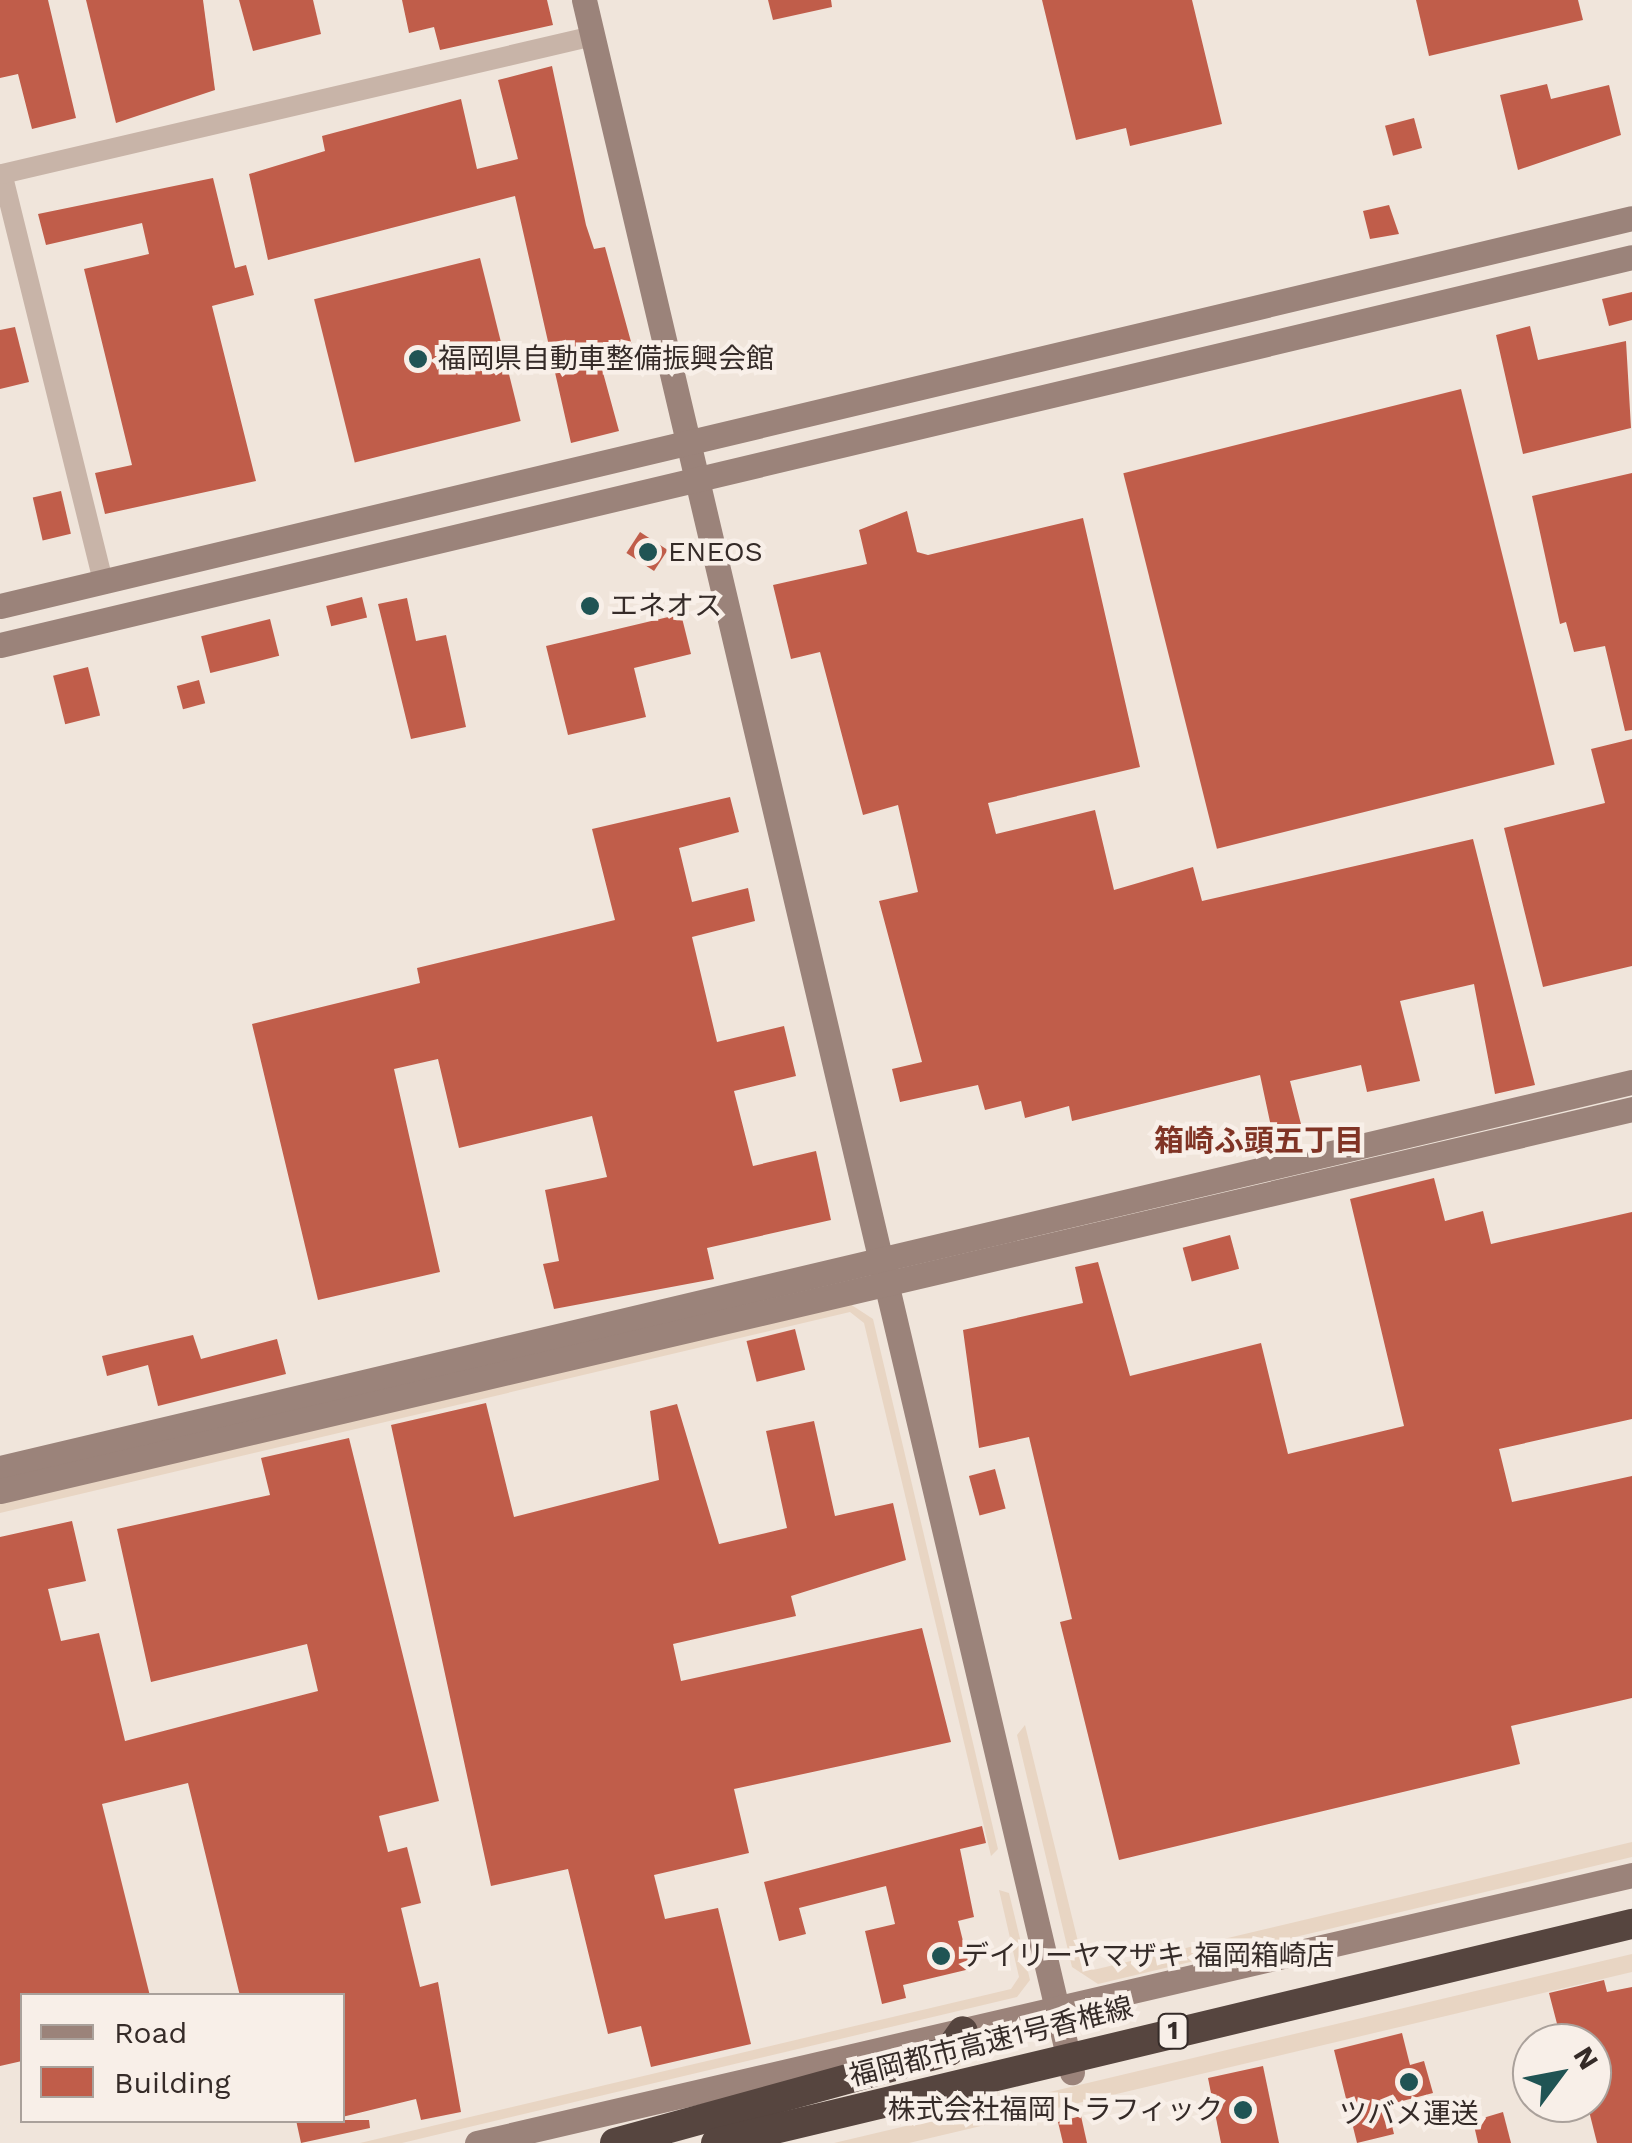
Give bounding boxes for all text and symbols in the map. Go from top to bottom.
place label: 福岡県自動車整備振興会館 [438,342,774,376]
marker: 福岡県自動車整備振興会館 [407,348,429,370]
place label: ENEOS [668,535,763,569]
marker: ENEOS [637,541,659,563]
place label: エネオス [610,589,722,623]
marker: エネオス [579,595,601,617]
district label: 箱崎ふ頭五丁目 [1154,1123,1364,1159]
place label: デイリーヤマザキ 福岡箱崎店 [961,1939,1335,1973]
marker: デイリーヤマザキ 福岡箱崎店 [930,1945,952,1967]
street label: 福岡都市高速1号香椎線 [846,1991,1136,2093]
legend [20,1993,345,2123]
road number: 1 [1156,2011,1190,2051]
text: Road [114,2015,187,2050]
north arrow [1512,2023,1612,2123]
text: N [1567,2040,1606,2075]
text: Building [114,2065,231,2100]
marker: ツバメ運送 [1398,2071,1420,2093]
place label: 株式会社福岡トラフィック [887,2093,1223,2127]
place label: ツバメ運送 [1339,2097,1479,2131]
marker: 株式会社福岡トラフィック [1232,2099,1254,2121]

